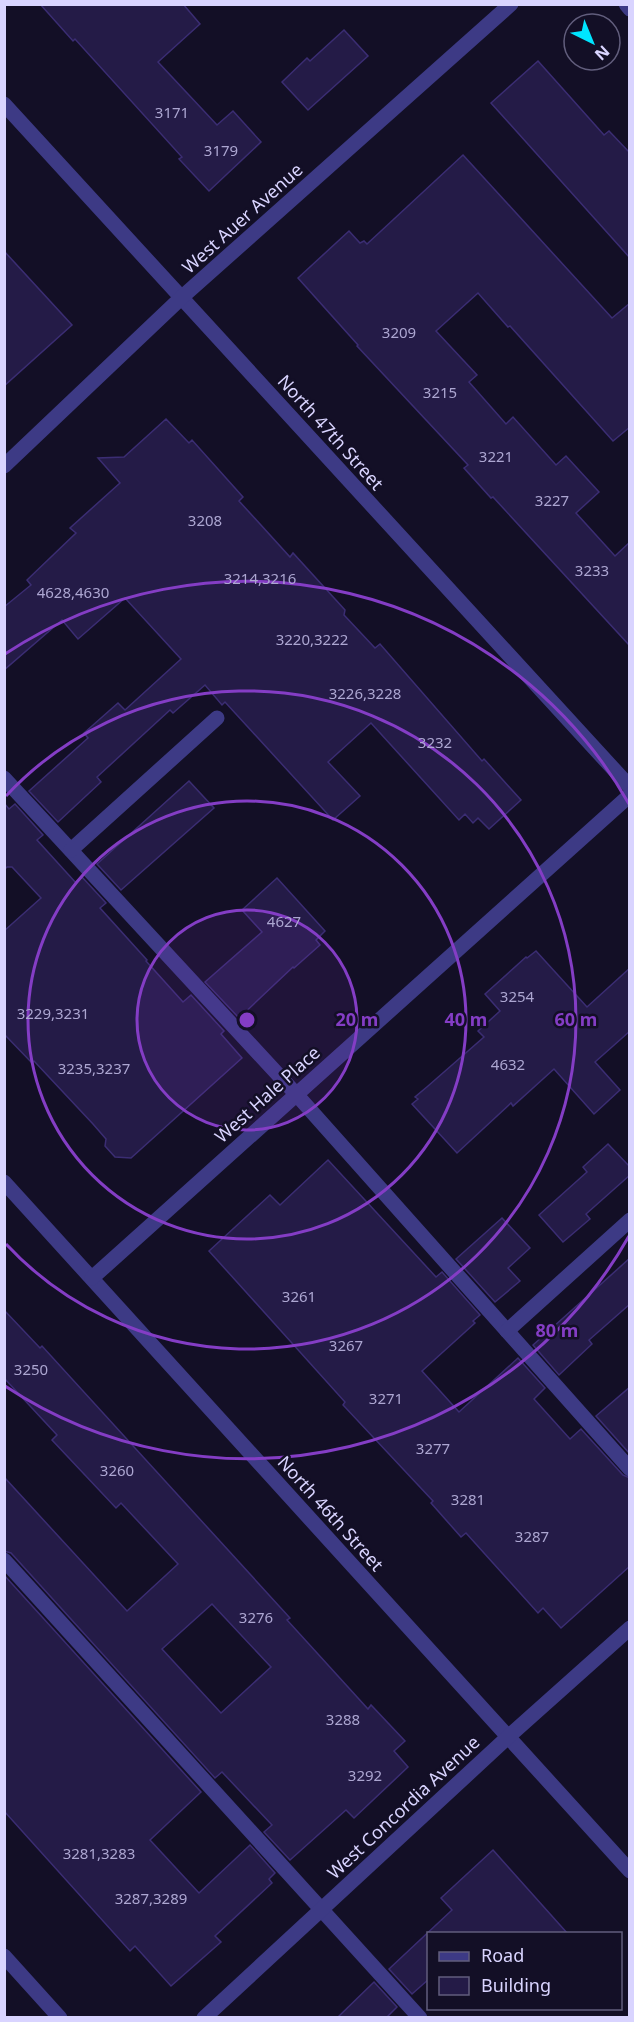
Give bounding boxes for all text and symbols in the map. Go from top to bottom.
north arrow [562,12,622,72]
text: N [590,40,614,65]
house number: 3171 [155,102,189,122]
house number: 3179 [204,140,238,160]
street label: West Auer Avenue [177,157,307,279]
house number: 3209 [382,322,416,342]
street label: North 47th Street [273,369,390,495]
house number: 3215 [423,382,457,402]
house number: 3221 [479,446,513,466]
house number: 3227 [535,490,569,510]
house number: 3208 [188,510,222,530]
house number: 3233 [575,560,609,580]
house number: 3214,3216 [224,568,296,588]
house number: 4628,4630 [37,582,109,602]
house number: 3220,3222 [276,629,348,649]
house number: 3226,3228 [329,683,401,703]
house number: 3232 [418,732,452,752]
house number: 4627 [267,911,301,931]
house number: 3254 [500,986,535,1006]
house number: 3229,3231 [17,1003,89,1023]
text: 20 m [336,1007,378,1031]
text: 40 m [445,1007,487,1031]
text: 60 m [555,1007,597,1031]
centre of rings [237,1010,257,1030]
street label: West Hale Place [209,1040,325,1148]
house number: 4632 [491,1054,525,1074]
house number: 3235,3237 [58,1058,130,1078]
house number: 3261 [282,1286,316,1306]
text: 80 m [536,1318,578,1342]
house number: 3267 [329,1335,363,1355]
house number: 3250 [14,1359,48,1379]
house number: 3271 [369,1388,403,1408]
house number: 3277 [416,1438,450,1458]
street label: North 46th Street [273,1450,390,1576]
house number: 3260 [100,1460,134,1480]
house number: 3281 [451,1489,485,1509]
house number: 3287 [515,1526,549,1546]
house number: 3276 [239,1607,273,1627]
house number: 3288 [326,1709,360,1729]
street label: West Concordia Avenue [322,1730,484,1884]
house number: 3292 [348,1765,382,1785]
house number: 3281,3283 [63,1843,135,1863]
house number: 3287,3289 [115,1888,187,1908]
legend [427,1932,622,2010]
text: Road [481,1943,524,1967]
text: Building [481,1973,551,1997]

